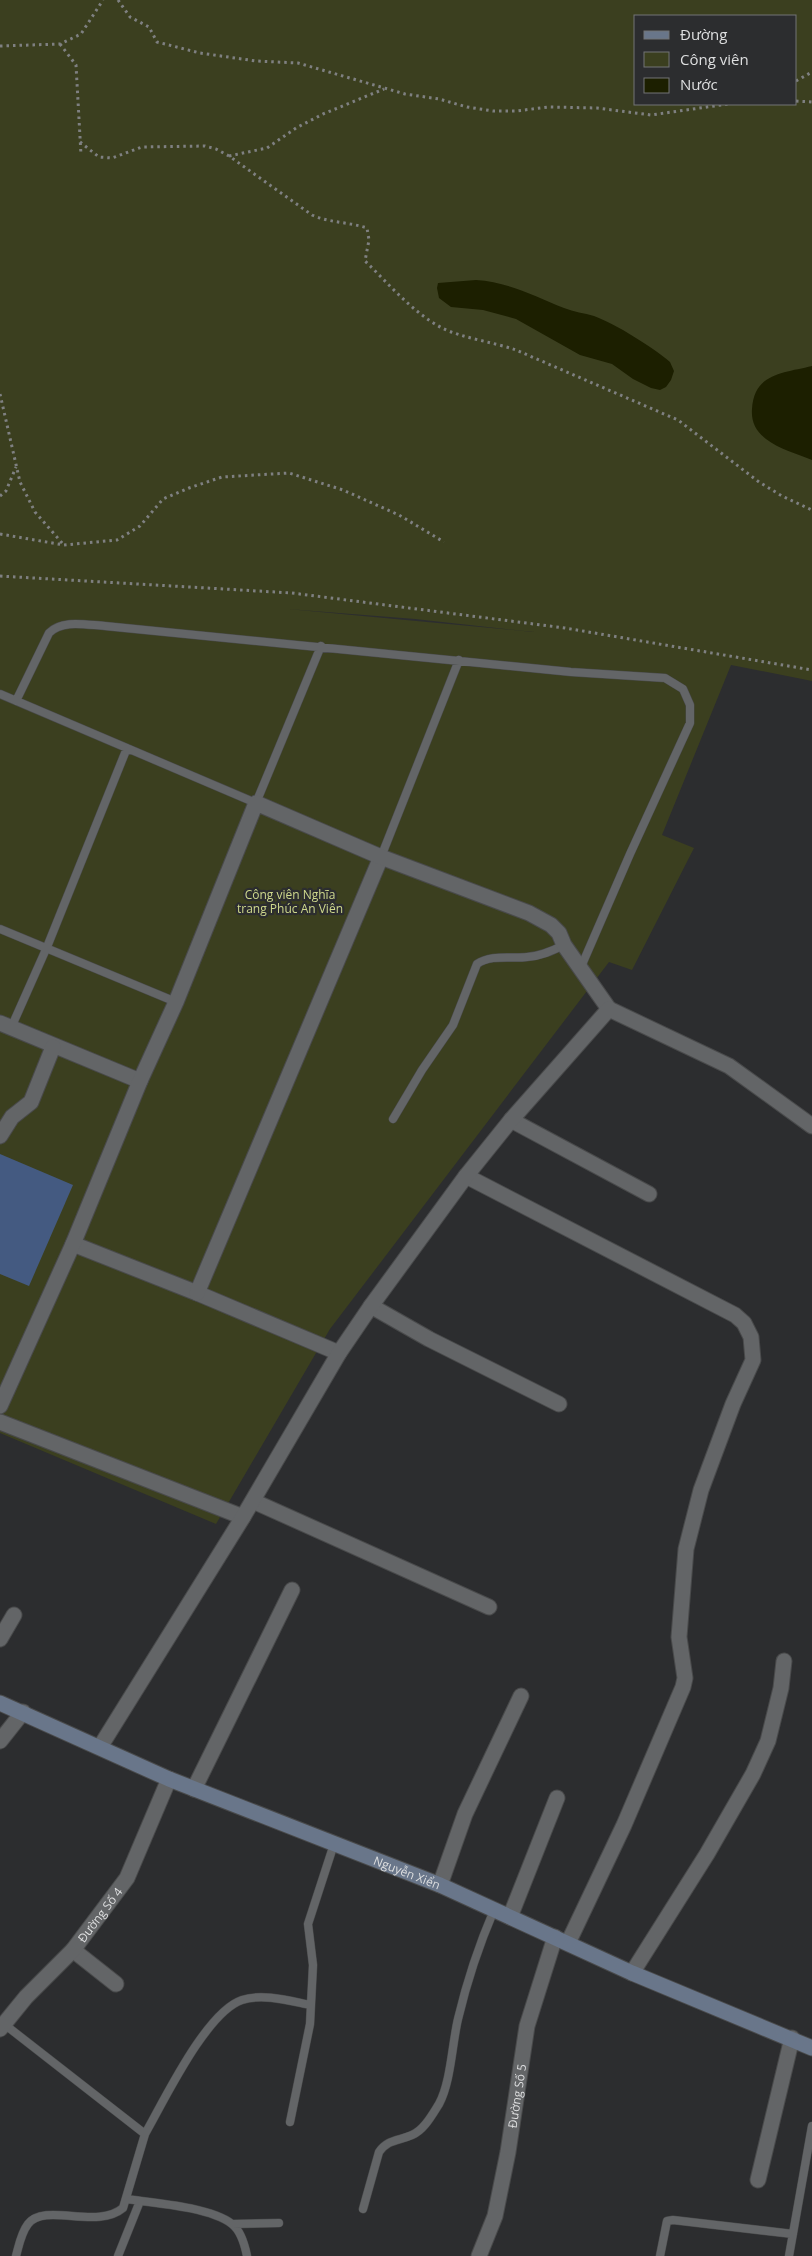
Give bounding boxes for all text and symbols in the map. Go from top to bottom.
legend [634,15,797,105]
text: Đường [680,24,727,44]
text: Công viên [680,49,749,69]
text: Nước [680,74,718,94]
park label: Công viên Nghĩa trang Phúc An Viên [237,886,343,917]
street label: Nguyễn Xiển [371,1851,443,1893]
street label: Đường Số 4 [73,1883,126,1946]
street label: Đường Số 5 [503,2063,530,2129]

